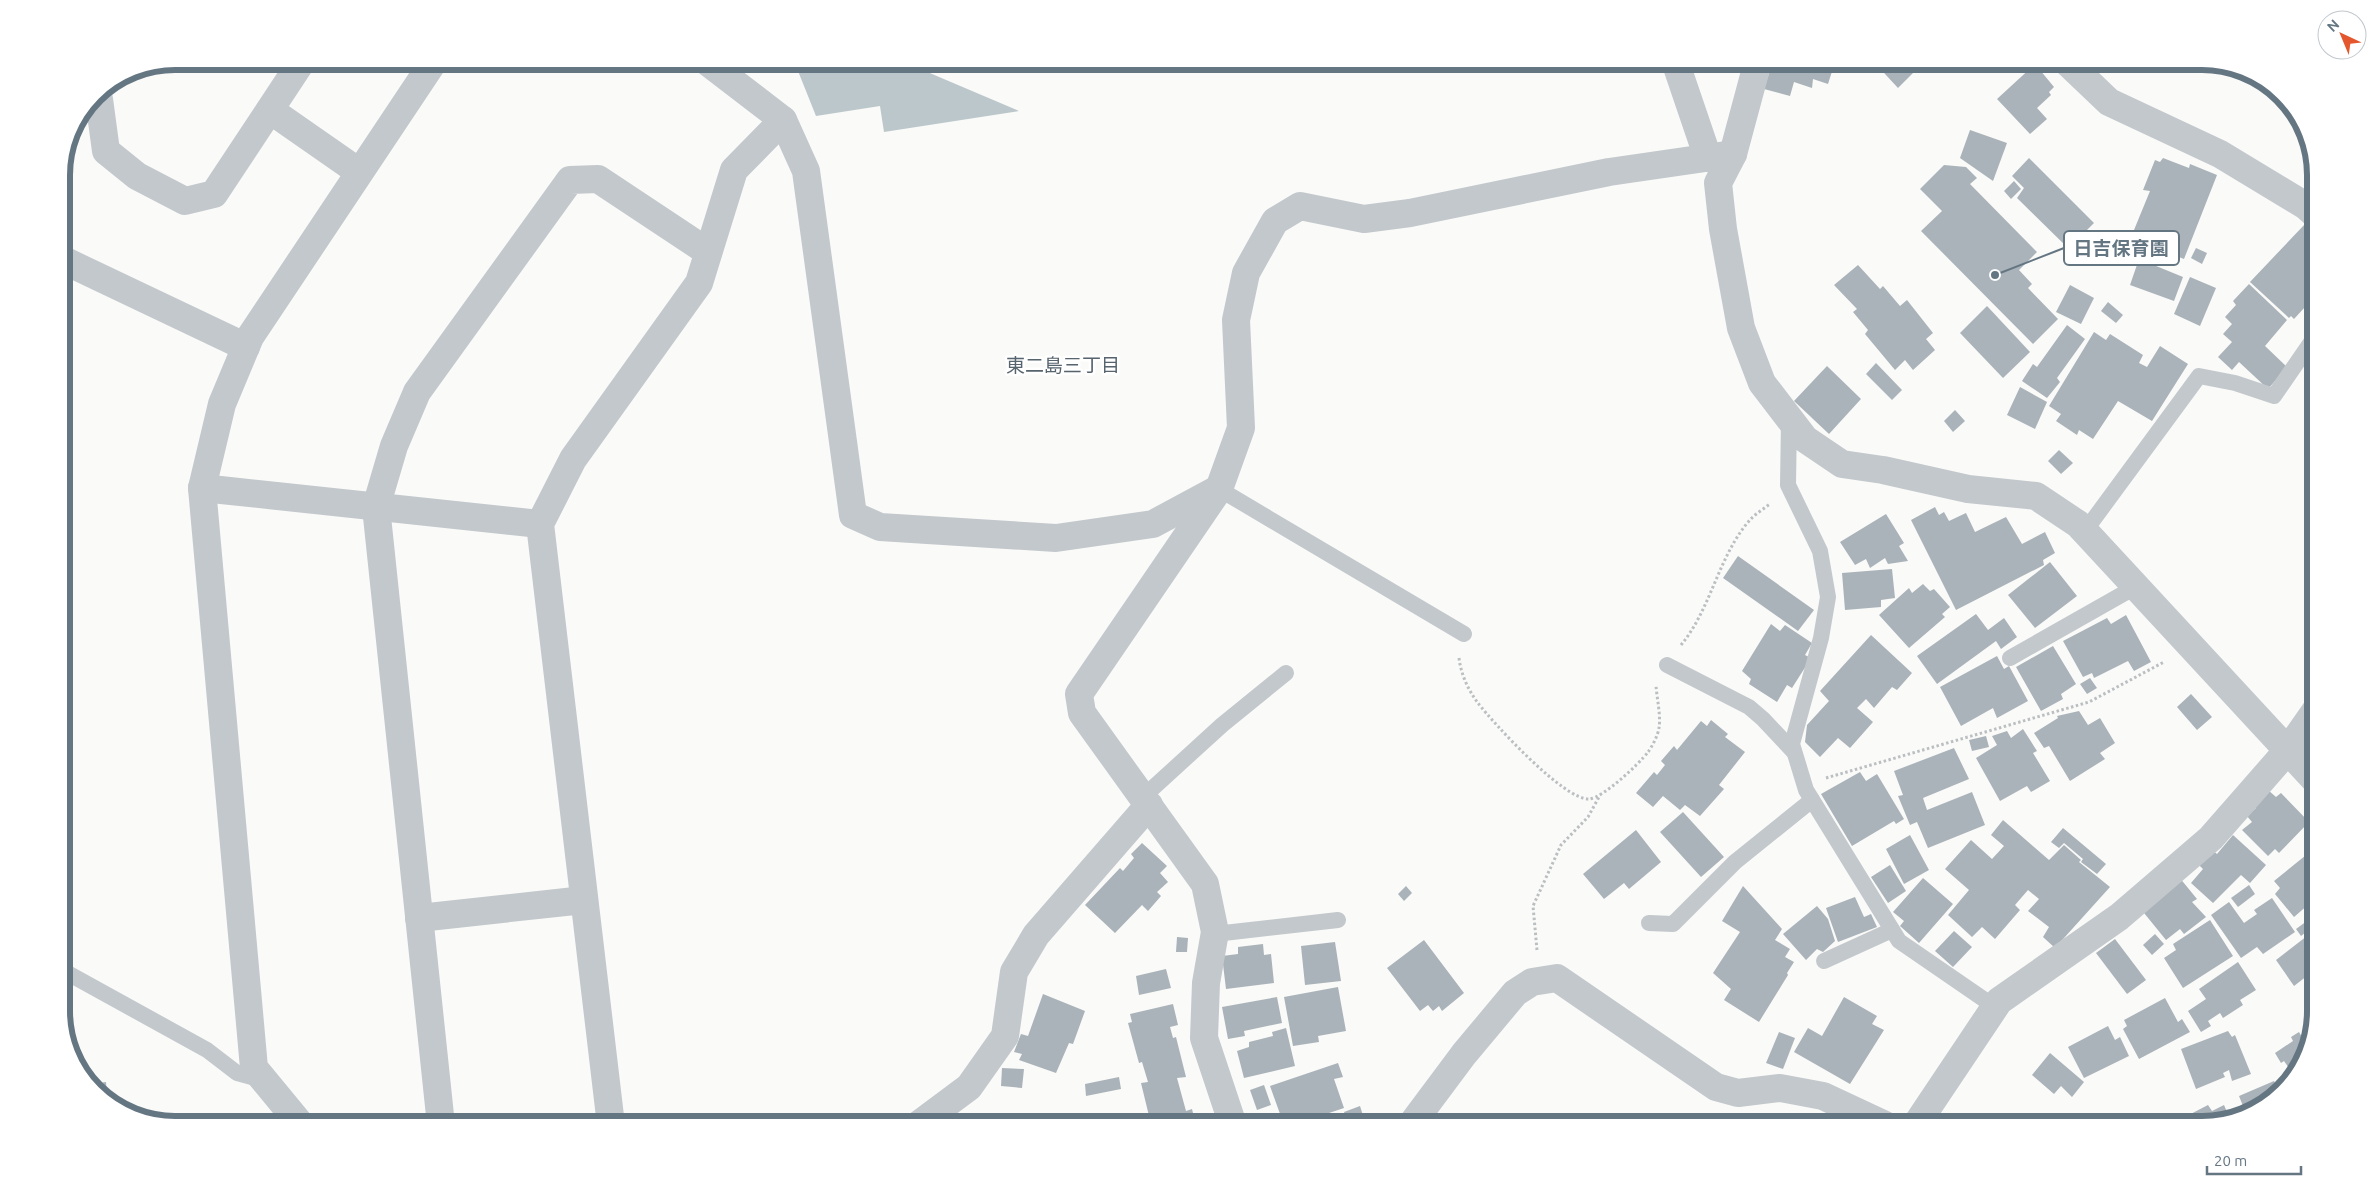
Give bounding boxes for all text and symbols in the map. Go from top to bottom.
north arrow [2317,10,2367,60]
text: N [2324,16,2342,35]
callout: 日吉保育園 [2064,231,2179,265]
text: 日吉保育園 [2073,237,2169,259]
district label: 東二島三丁目 [1006,354,1120,376]
scale bar [2207,1144,2301,1176]
text: 20 m [2214,1152,2247,1169]

